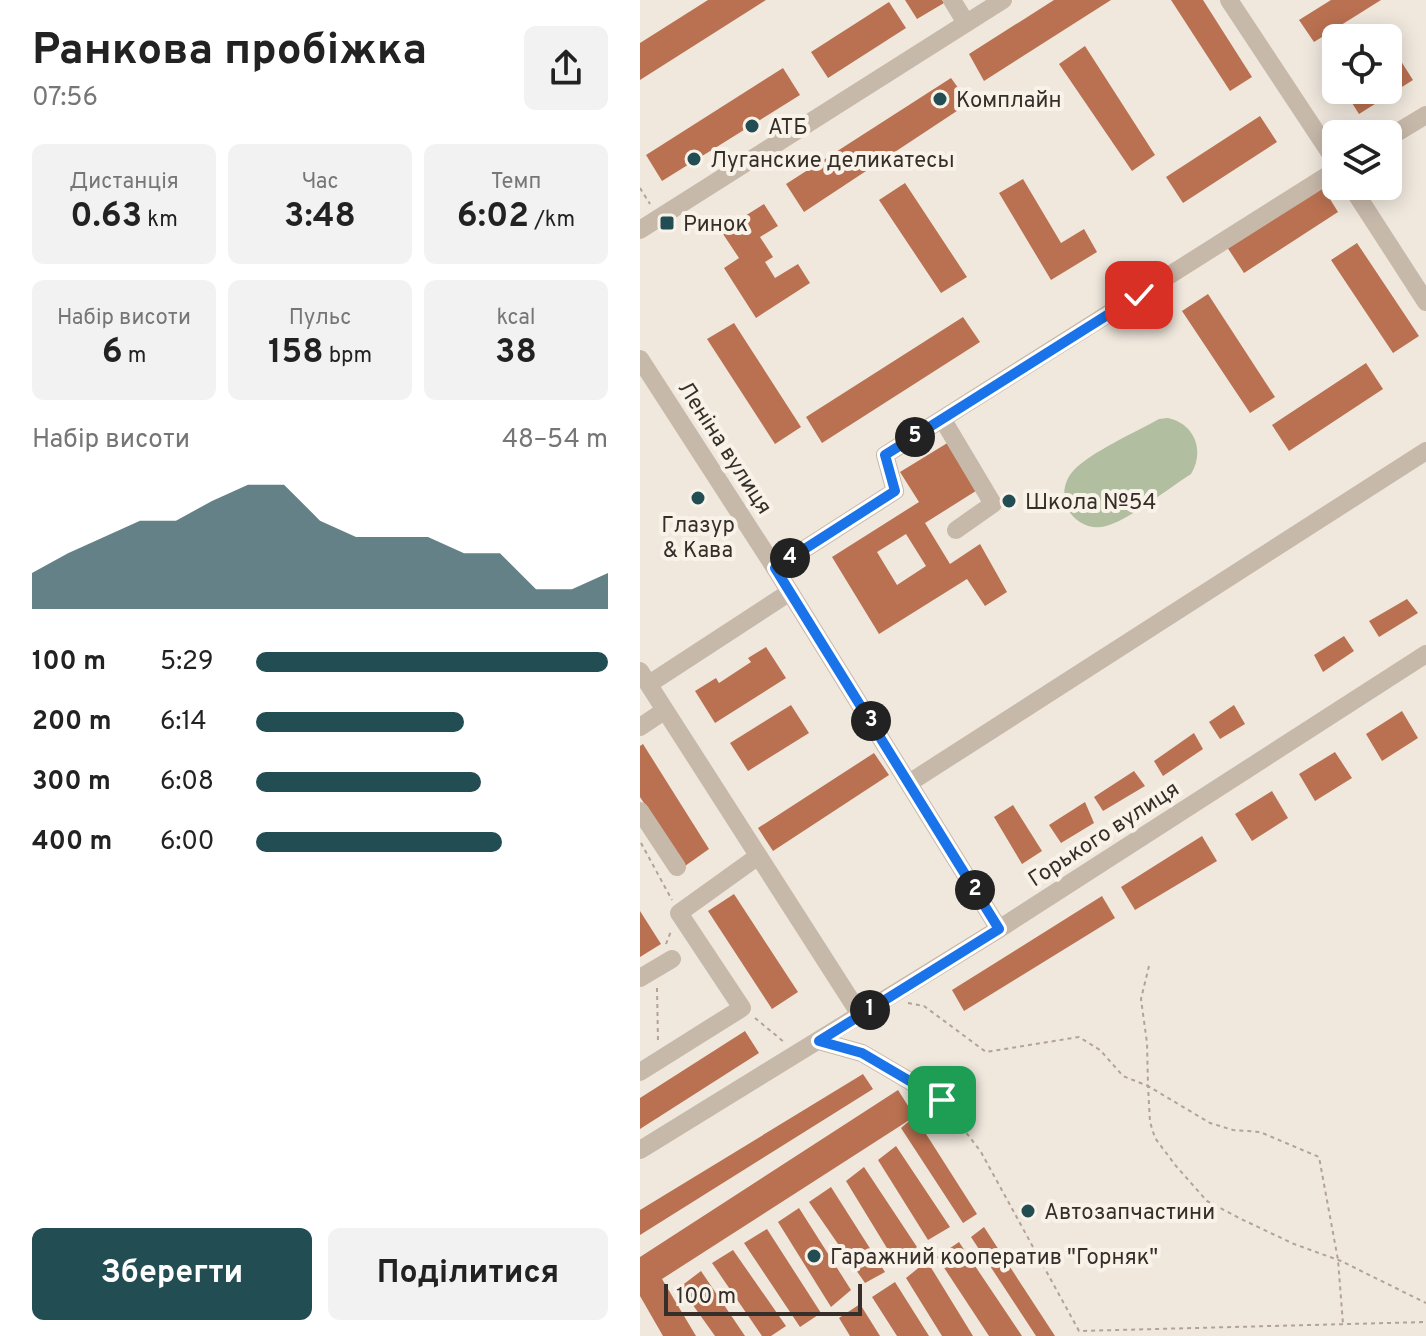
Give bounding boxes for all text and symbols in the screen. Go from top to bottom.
text: Ранкова пробіжка [32,24,427,80]
map controls [1322,24,1402,200]
button: locate [1322,24,1402,104]
button: share [524,26,608,110]
text: 07:56 [32,82,98,115]
place label: Комплайн [956,88,1062,115]
marker: Комплайн [931,90,949,108]
place label: АТБ [768,115,808,142]
marker: АТБ [743,117,761,135]
button: layers [1322,120,1402,200]
place label: Луганские деликатесы [710,148,954,175]
marker: Луганские деликатесы [685,150,703,168]
text: Дистанція [69,169,179,196]
text: Час [301,169,339,196]
text: Темп [491,169,541,196]
text: 0.63 [70,196,142,239]
text: 3:48 [284,196,356,239]
text: 6:02 [457,196,529,239]
text: km [142,207,178,234]
text: /km [529,207,575,234]
place label: Ринок [683,212,748,239]
marker: Ринок [658,214,676,232]
pin [1105,261,1173,329]
icon: check [1117,273,1161,317]
text: Набір висоти [57,305,191,332]
text: Пульс [289,305,351,332]
text: kcal [496,305,536,332]
text: 6 [102,332,123,375]
text: 158 [268,332,324,375]
text: 38 [495,332,537,375]
text: m [123,343,146,370]
text: bpm [324,343,372,370]
street label: Леніна вулиця [671,377,777,520]
pin: 5 [895,417,935,457]
text: 5 [908,423,922,450]
text: Набір висоти [32,424,190,457]
text: 48–54 m [502,424,608,457]
marker: Глазур & Кава [689,489,707,507]
place label: Школа №54 [1025,490,1156,517]
marker: Школа №54 [1000,492,1018,510]
place label: Глазур & Кава [661,513,735,565]
pin: 4 [770,538,810,578]
text: 4 [783,544,797,571]
text: 100 m [32,646,106,679]
text: 5:29 [160,646,213,679]
pin: 3 [851,701,891,741]
text: 200 m [32,706,111,739]
text: 6:14 [160,706,207,739]
text: 3 [864,707,878,734]
text: 300 m [32,766,111,799]
text: 6:08 [160,766,214,799]
street label: Горького вулиця [1024,776,1185,894]
text: 400 m [32,826,112,859]
text: 6:00 [160,826,215,859]
pin: 2 [955,870,995,910]
text: 2 [968,876,982,903]
pin: 1 [850,990,890,1030]
text: 1 [866,996,874,1023]
pin [908,1066,976,1134]
icon: arrive [920,1078,964,1122]
place label: Автозапчастини [1044,1200,1215,1227]
marker: Автозапчастини [1019,1202,1037,1220]
button: Зберегти [32,1228,312,1320]
button: Поділитися [328,1228,608,1320]
place label: Гаражний кооператив "Горняк" [830,1245,1158,1272]
marker: Гаражний кооператив "Горняк" [805,1247,823,1265]
scale bar [664,1280,862,1316]
text: 100 m [676,1284,736,1311]

